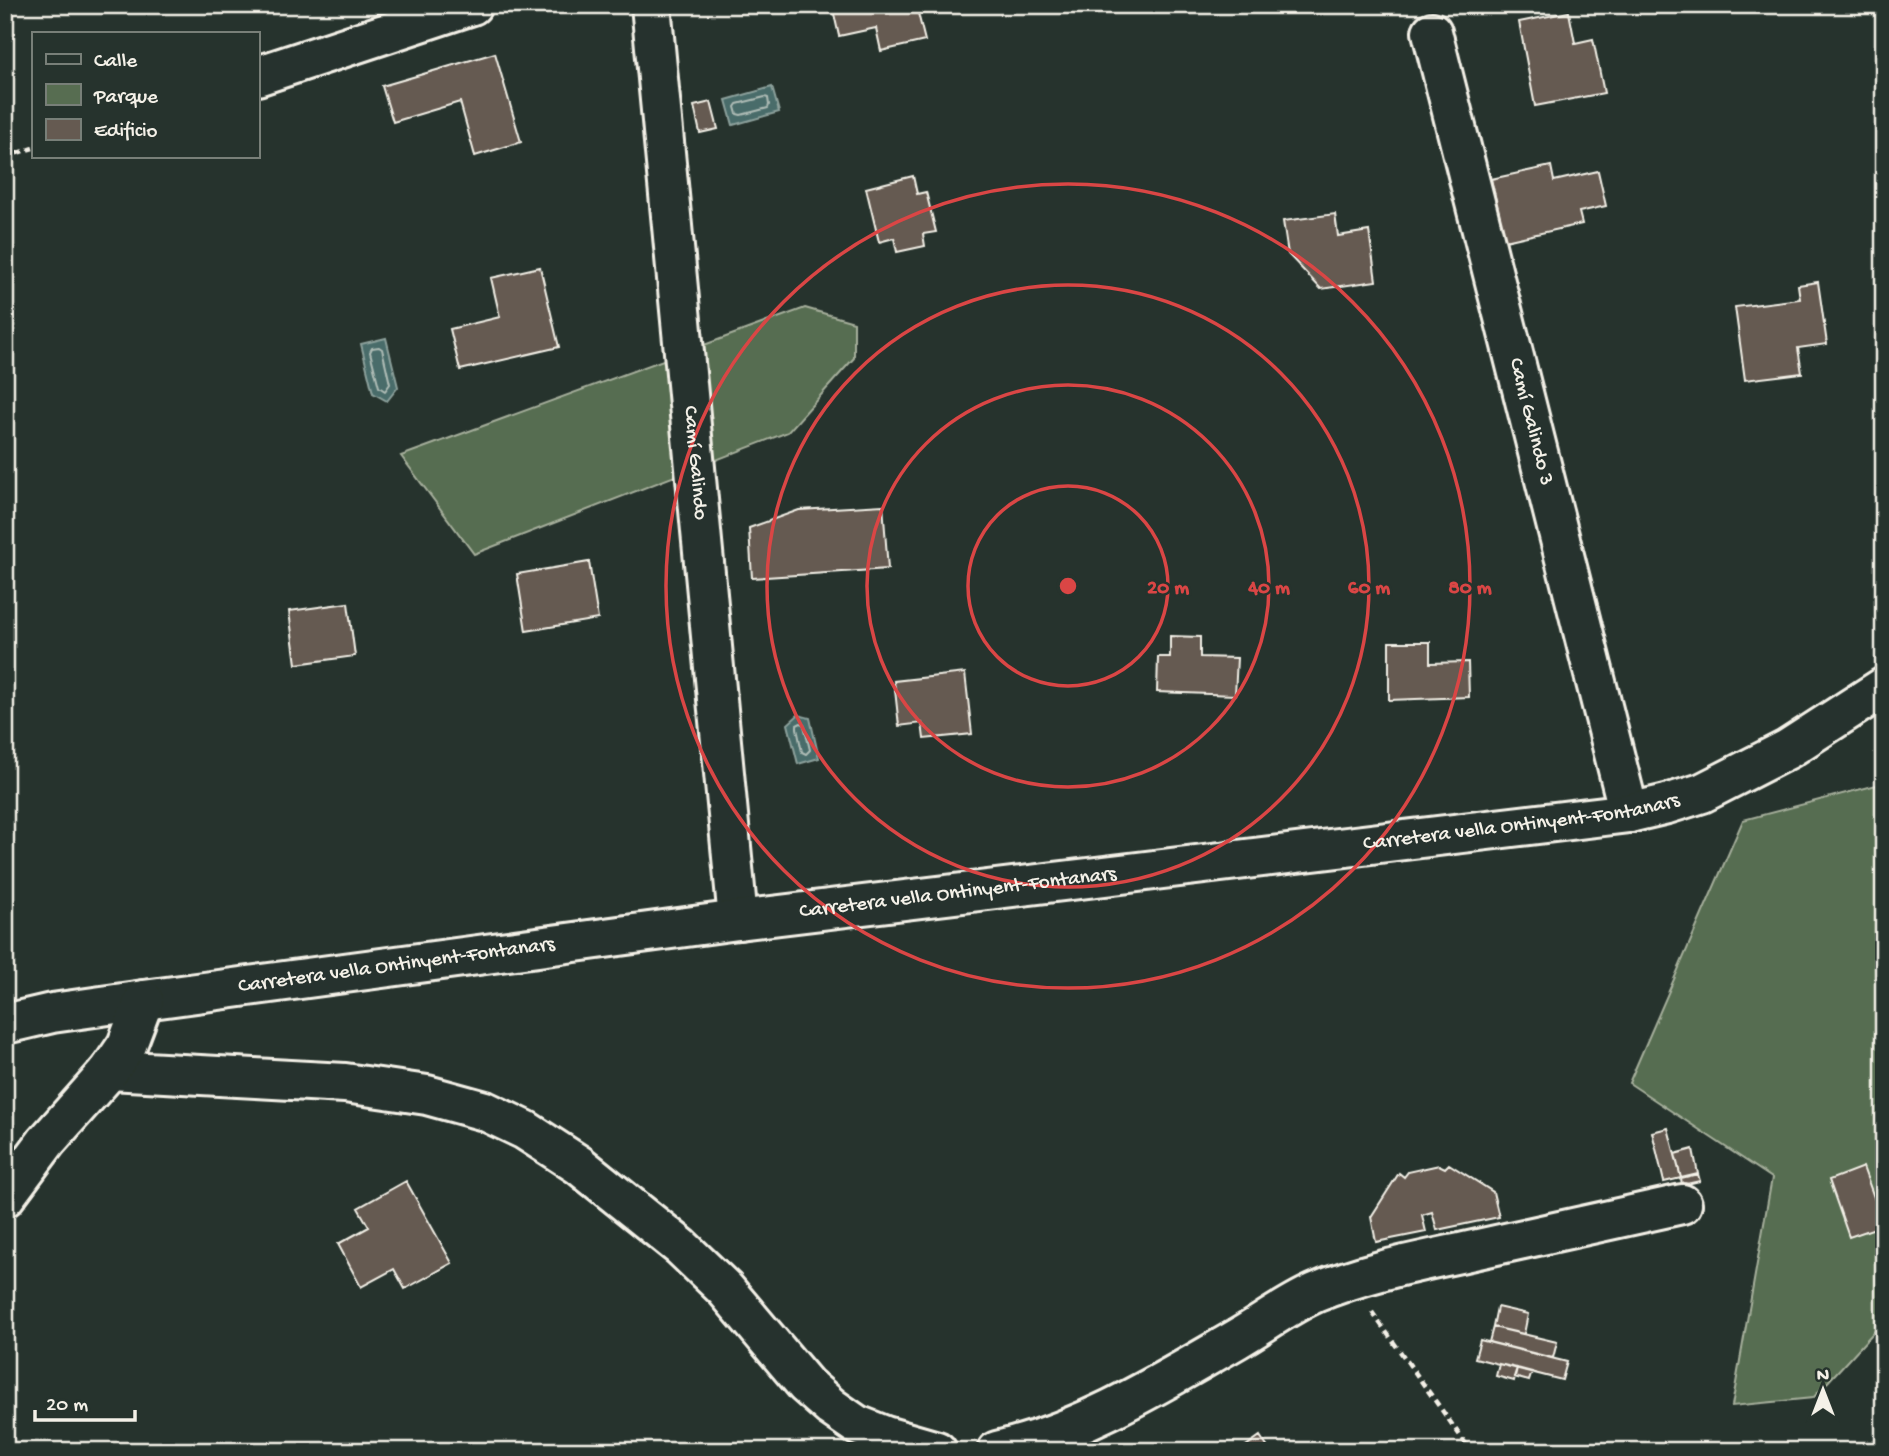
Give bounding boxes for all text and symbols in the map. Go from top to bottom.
legend [32,32,259,158]
text: Calle [94,50,138,75]
text: Parque [93,86,159,111]
text: Edificio [94,120,158,145]
street label: Camí Galindo 3 [1502,355,1558,488]
street label: Camí Galindo [677,405,712,521]
centre of rings [1056,574,1080,598]
text: 20 m [1147,577,1189,602]
text: 40 m [1247,577,1290,602]
text: 60 m [1348,577,1390,602]
text: 80 m [1448,577,1492,602]
street label: Carretera vella Ontinyent-Fontanars [1362,788,1684,857]
street label: Carretera vella Ontinyent-Fontanars [798,862,1119,925]
street label: Carretera vella Ontinyent-Fontanars [237,932,558,1000]
north arrow [1787,1354,1857,1424]
text: N [1817,1365,1829,1388]
scale bar [35,1379,135,1423]
text: 20 m [46,1394,88,1419]

